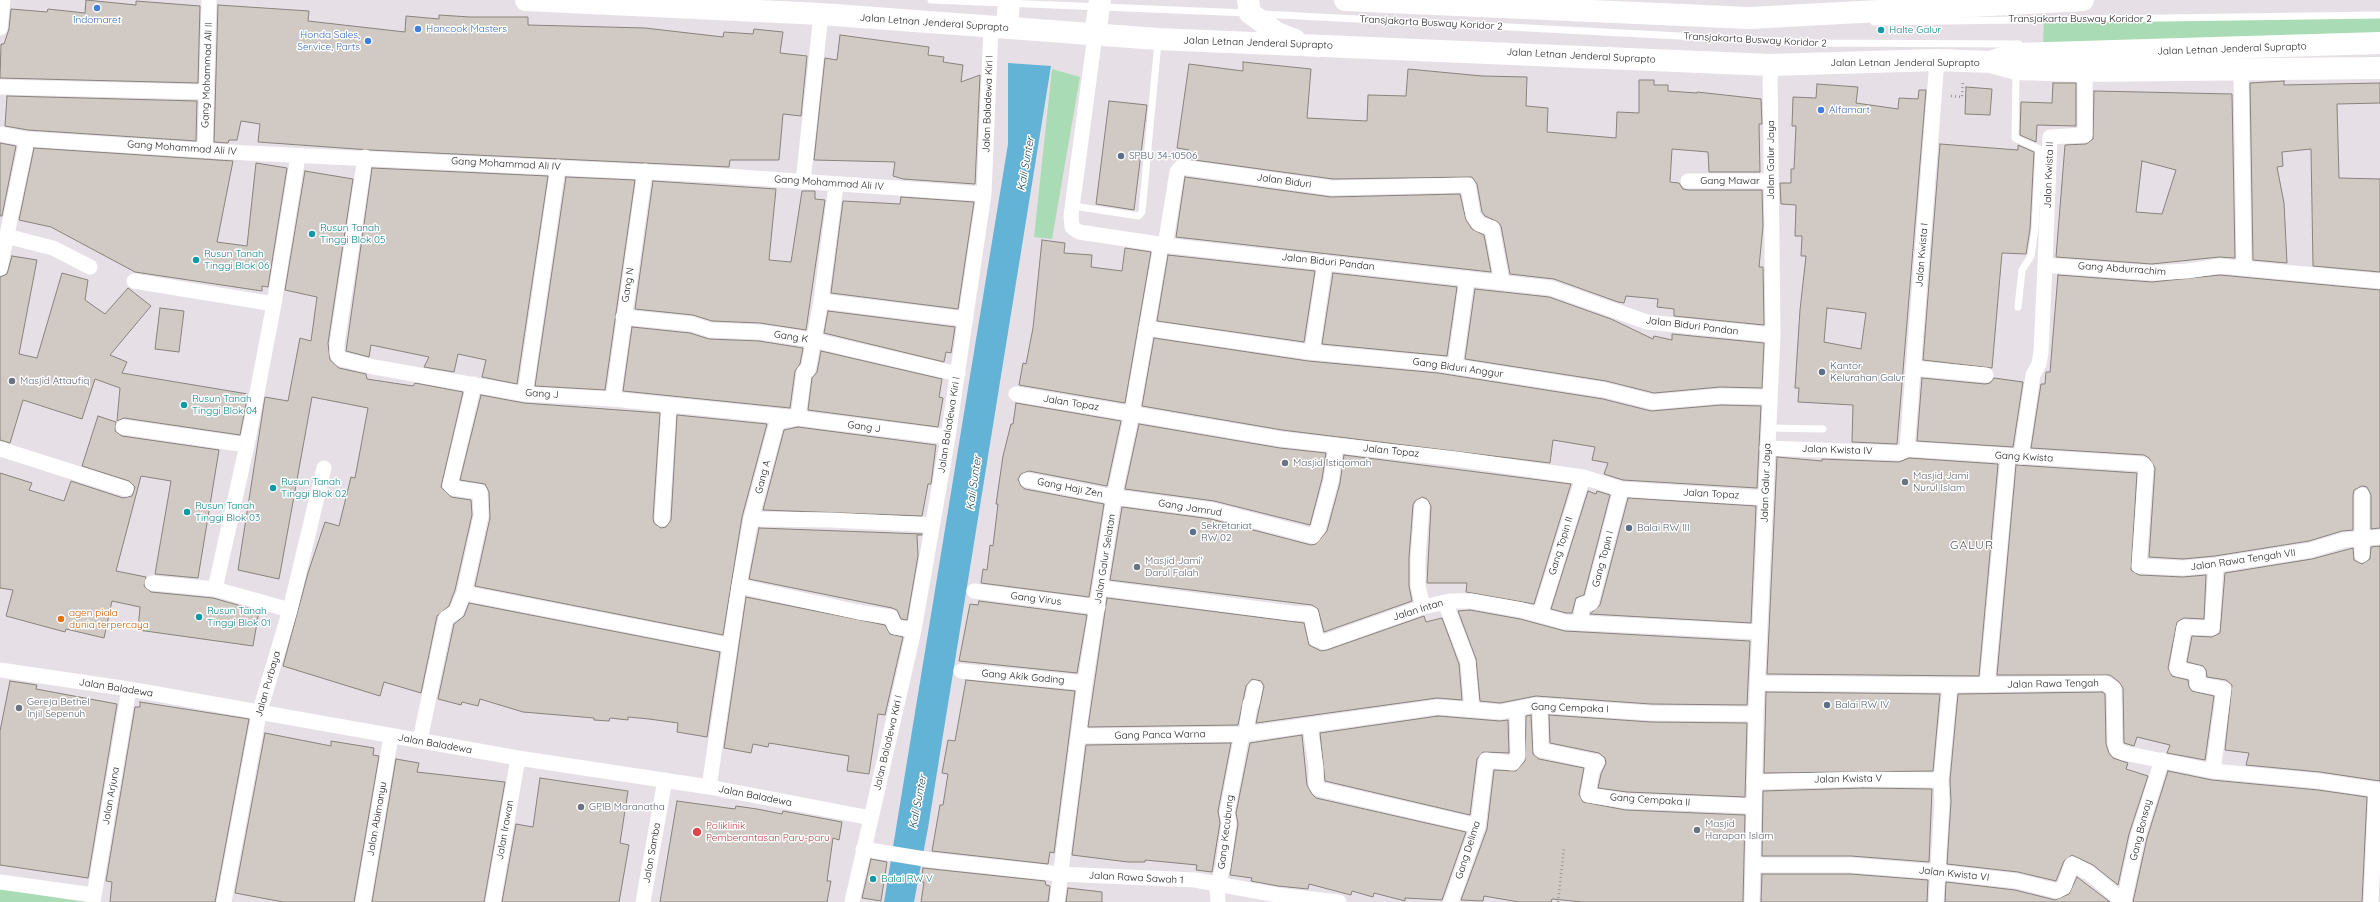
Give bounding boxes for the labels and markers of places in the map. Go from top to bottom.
marker: Indomaret [92,3,102,13]
place label: Indomaret [73,14,121,26]
place label: Hancook Masters [426,23,507,35]
marker: Hancook Masters [413,24,423,34]
place label: Halte Galur [1889,24,1941,36]
marker: Halte Galur [1876,25,1886,35]
place label: Honda Sales, Service, Parts [297,29,360,52]
marker: Honda Sales, Service, Parts [363,36,373,46]
place label: Alfamart [1829,104,1870,116]
marker: Alfamart [1816,105,1826,115]
place label: SPBU 34-10506 [1129,150,1197,162]
marker: SPBU 34-10506 [1116,151,1126,161]
place label: Rusun Tanah Tinggi Blok 05 [320,222,386,246]
marker: Rusun Tanah Tinggi Blok 05 [307,229,317,239]
place label: Rusun Tanah Tinggi Blok 06 [204,248,269,272]
marker: Rusun Tanah Tinggi Blok 06 [191,255,201,265]
place label: Kantor Kelurahan Galur [1830,360,1905,384]
marker: Kantor Kelurahan Galur [1817,367,1827,377]
place label: Masjid Attaufiq [20,375,89,387]
marker: Masjid Attaufiq [7,376,17,386]
place label: Rusun Tanah Tinggi Blok 04 [192,393,257,416]
marker: Rusun Tanah Tinggi Blok 04 [179,400,189,410]
place label: Masjid Istiqomah [1293,457,1371,469]
marker: Masjid Istiqomah [1280,458,1290,468]
place label: Masjid Jami Nurul Islam [1913,470,1969,494]
place label: Rusun Tanah Tinggi Blok 02 [281,476,347,500]
marker: Masjid Jami Nurul Islam [1900,477,1910,487]
marker: Rusun Tanah Tinggi Blok 02 [268,483,278,493]
place label: Rusun Tanah Tinggi Blok 03 [195,500,260,524]
marker: Rusun Tanah Tinggi Blok 03 [182,507,192,517]
place label: Sekretariat RW 02 [1201,520,1252,544]
place label: Balai RW III [1637,522,1689,534]
marker: Balai RW III [1624,523,1634,533]
marker: Sekretariat RW 02 [1188,527,1198,537]
place label: Masjid Jami' Darul Falah [1145,555,1203,578]
marker: Masjid Jami' Darul Falah [1132,562,1142,572]
place label: Rusun Tanah Tinggi Blok 01 [207,605,271,628]
place label: agen piala dunia terpercaya [69,607,149,630]
marker: Rusun Tanah Tinggi Blok 01 [194,612,204,622]
marker: agen piala dunia terpercaya [56,614,66,624]
place label: Gereja Bethel Injil Sepenuh [27,696,90,720]
place label: Balai RW IV [1835,699,1889,711]
marker: Balai RW IV [1822,700,1832,710]
marker: Gereja Bethel Injil Sepenuh [14,703,24,713]
place label: GPIB Maranatha [589,801,665,813]
marker: GPIB Maranatha [576,802,586,812]
place label: Masjid Harapan Islam [1705,818,1773,842]
place label: Poliklinik Pemberantasan Paru-paru [706,820,830,844]
marker: Masjid Harapan Islam [1692,825,1702,835]
marker: Poliklinik Pemberantasan Paru-paru [691,826,703,838]
place label: Balai RW V [881,873,933,885]
marker: Balai RW V [868,874,878,884]

